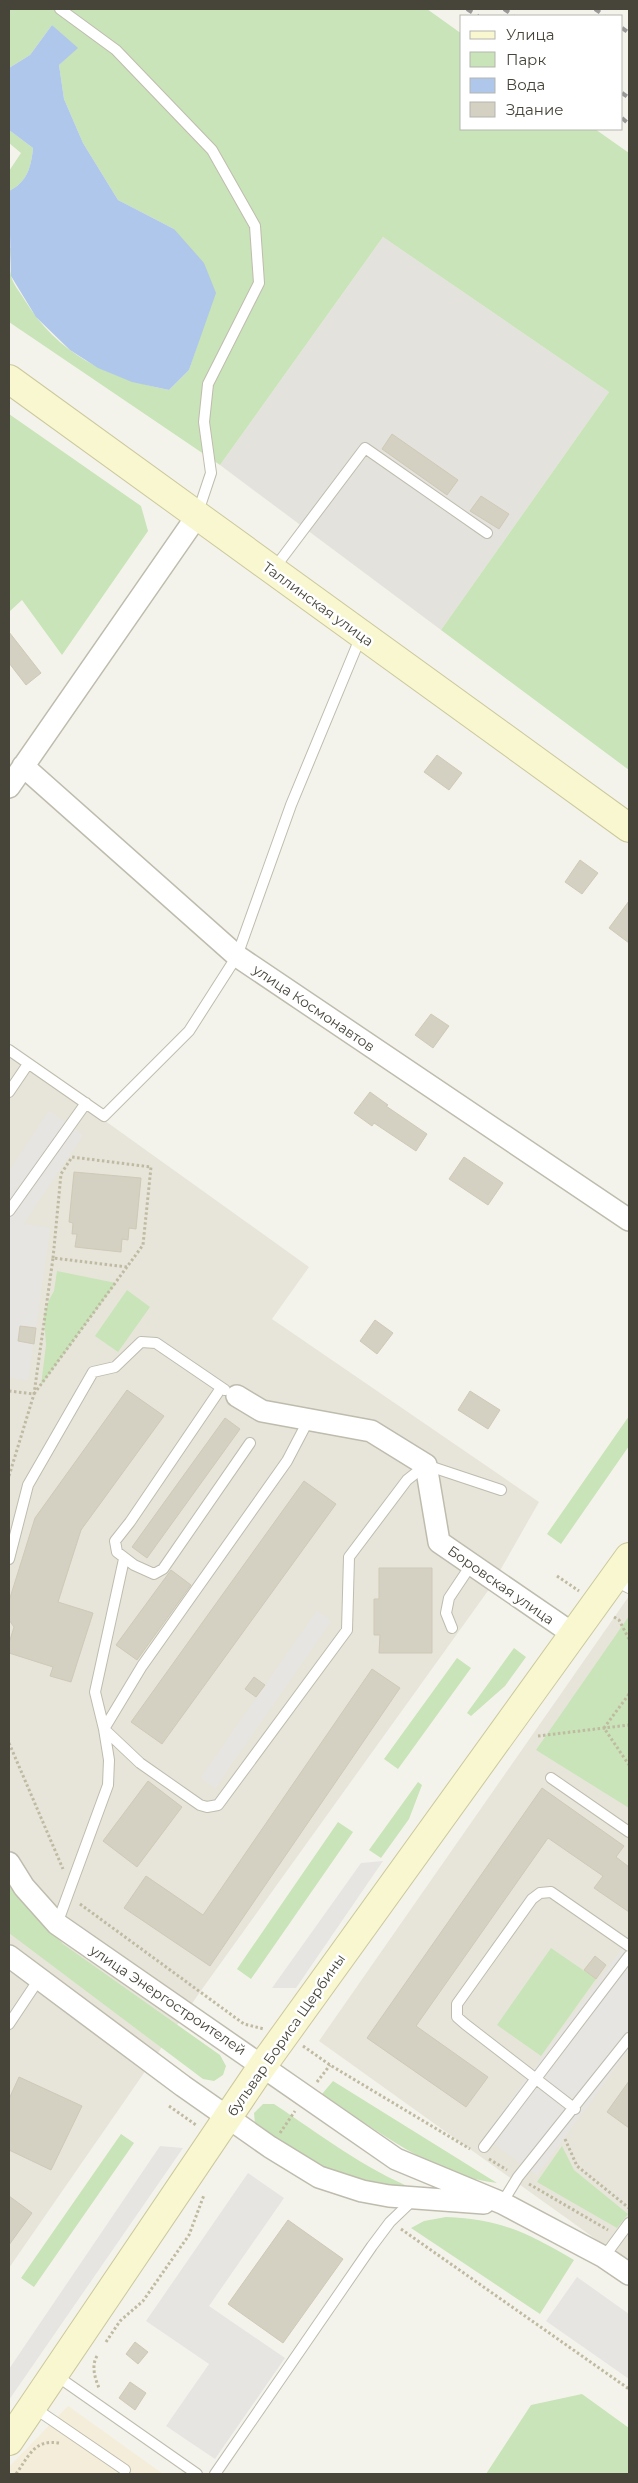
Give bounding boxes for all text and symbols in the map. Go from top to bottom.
legend [460,15,623,130]
text: Улица [506,25,554,44]
text: Парк [506,50,546,69]
text: Вода [506,75,545,94]
text: Здание [506,100,564,119]
street label: Таллинская улица [259,558,377,650]
street label: улица Космонавтов [249,960,378,1056]
street label: Боровская улица [444,1541,558,1629]
street label: улица Энергостроителей [86,1940,250,2059]
street label: бульвар Бориса Щербины [223,1950,349,2120]

